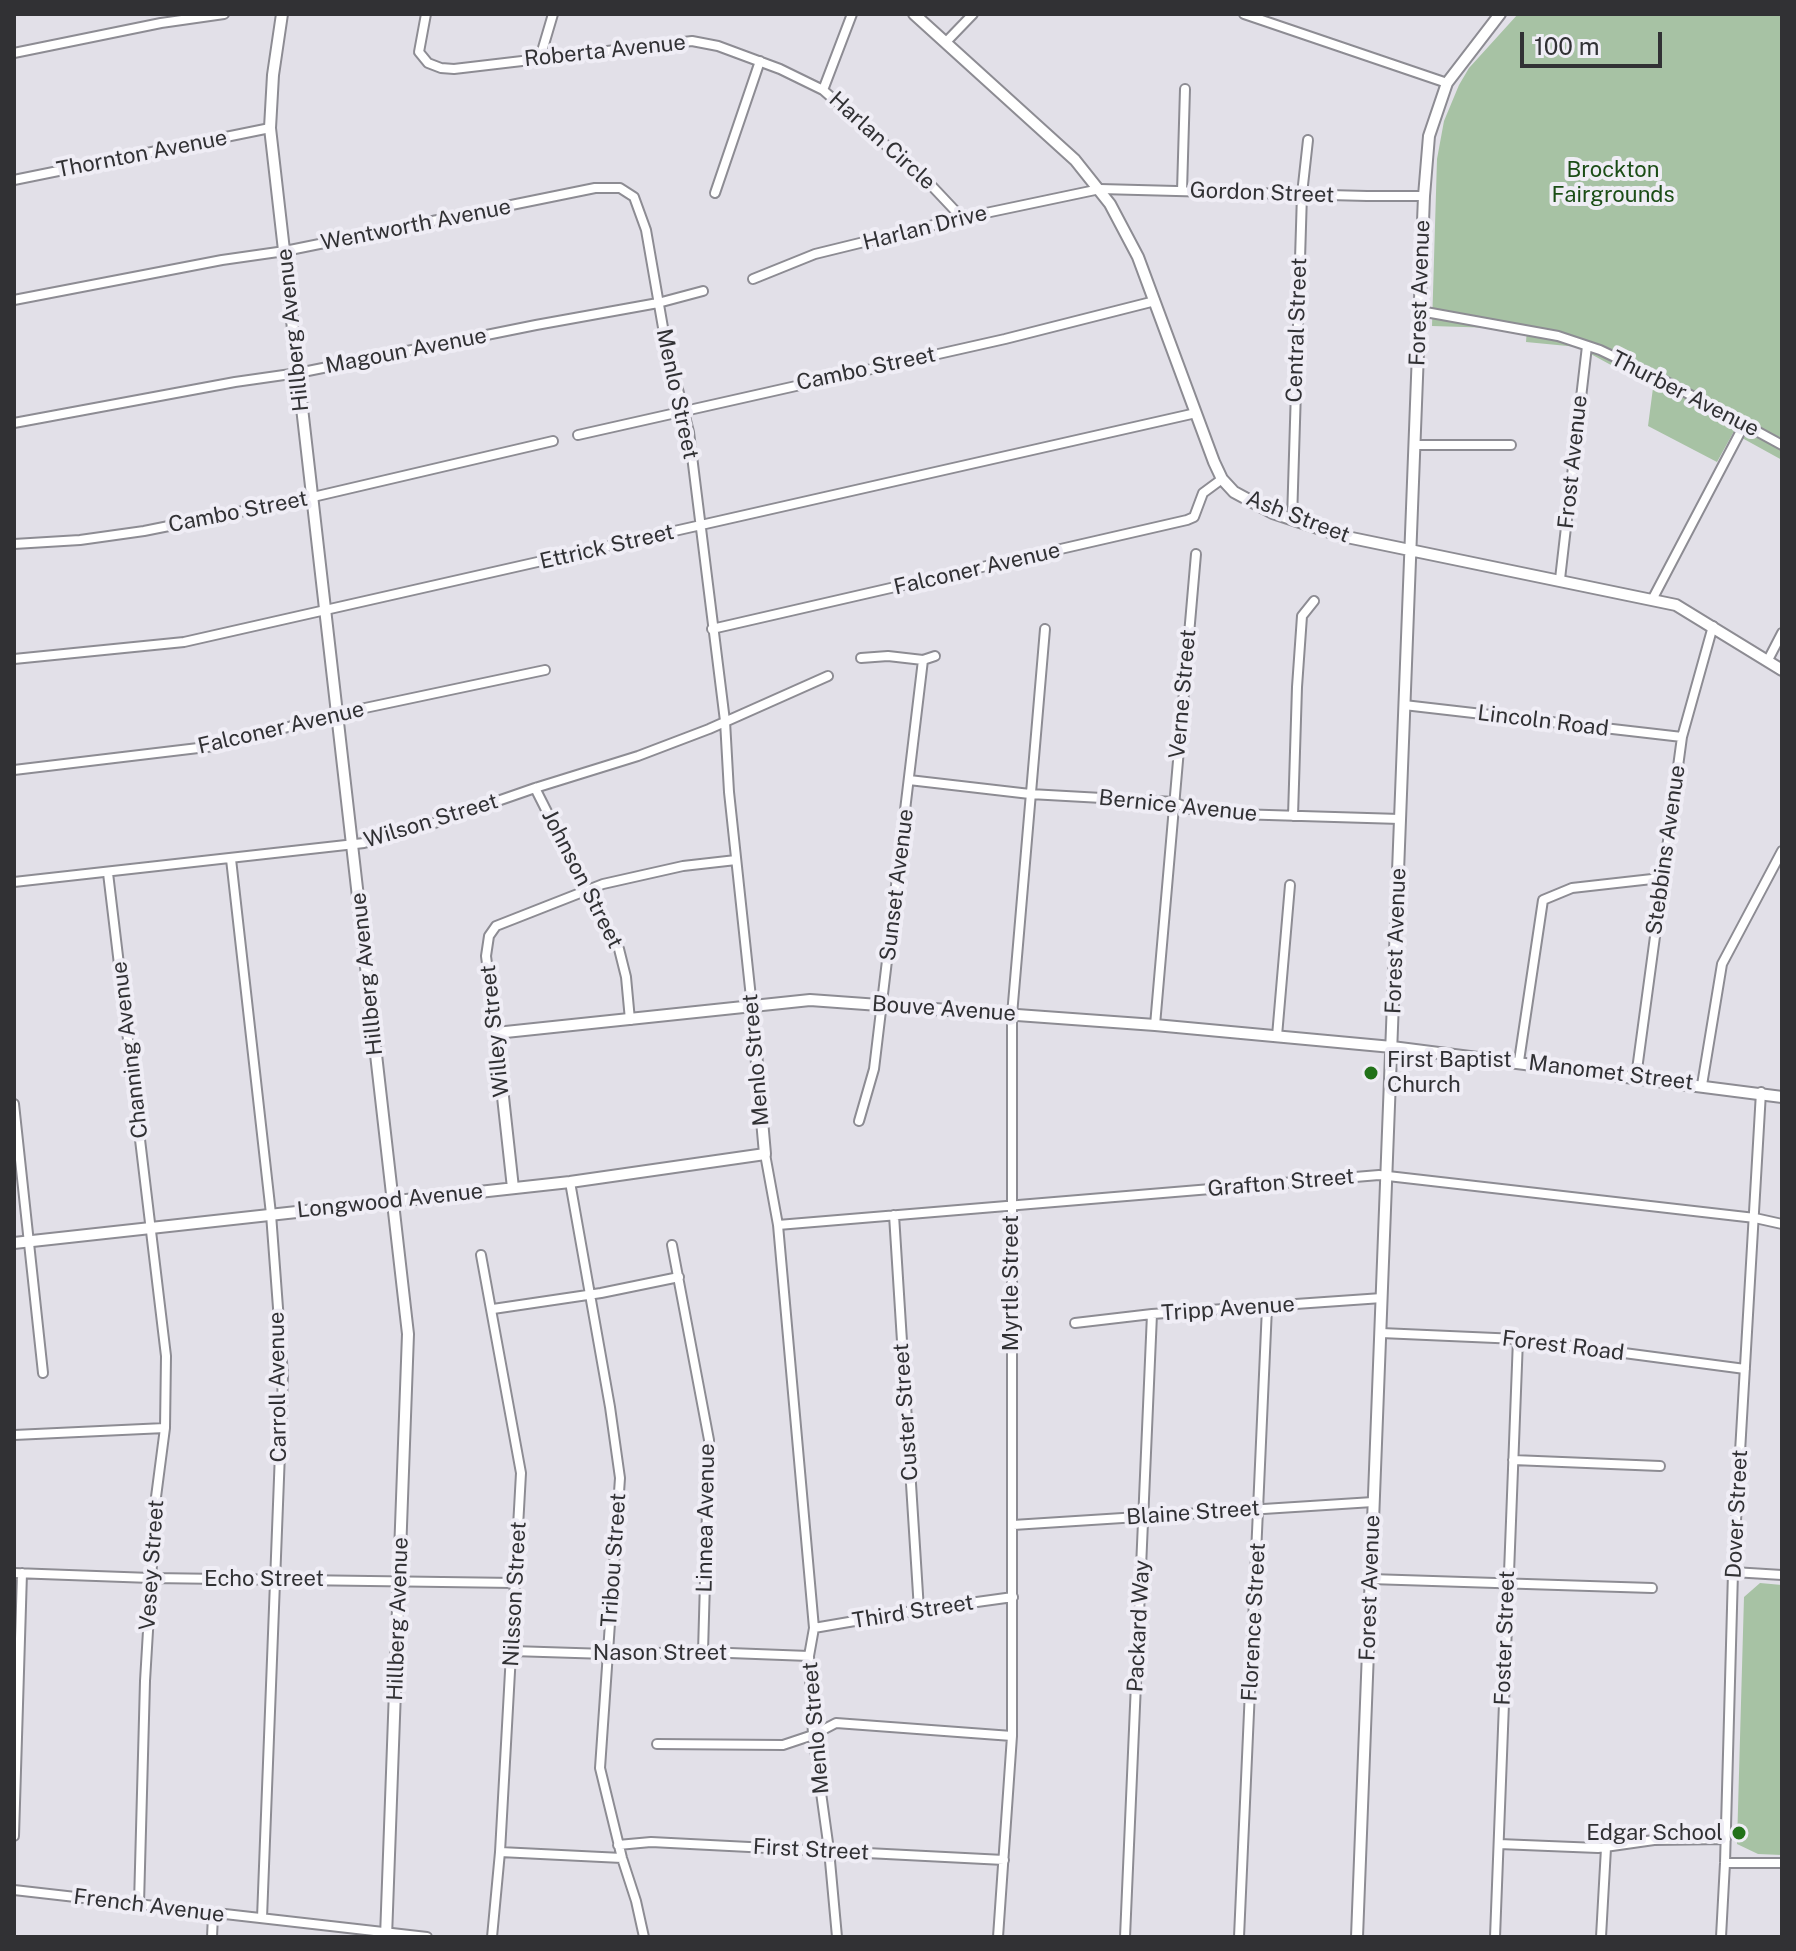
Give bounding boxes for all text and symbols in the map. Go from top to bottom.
scale bar [1524,16,1666,66]
street label: Roberta Avenue [523,29,687,73]
text: 100 m [1534,32,1600,60]
street label: Harlan Circle [823,86,941,196]
street label: Thornton Avenue [54,125,230,183]
park label: Brockton Fairgrounds [1551,157,1675,208]
street label: Gordon Street [1189,177,1335,209]
street label: Wentworth Avenue [319,194,513,256]
street label: Harlan Drive [860,200,990,256]
street label: Forest Avenue [1404,219,1436,367]
street label: Hillberg Avenue [271,247,315,413]
street label: Central Street [1281,257,1313,403]
street label: Magoun Avenue [323,322,489,380]
street label: Menlo Street [650,326,704,462]
street label: Cambo Street [794,341,938,397]
street label: Thurber Avenue [1607,345,1763,443]
street label: Frost Avenue [1553,394,1593,530]
street label: Ash Street [1243,485,1353,549]
street label: Cambo Street [166,486,310,538]
street label: Ettrick Street [537,519,677,575]
street label: Falconer Avenue [891,537,1063,601]
street label: Verne Street [1164,628,1202,760]
street label: Falconer Avenue [195,696,367,760]
street label: Lincoln Road [1476,700,1610,742]
street label: Stebbins Avenue [1641,763,1691,937]
street label: Bernice Avenue [1097,785,1259,827]
street label: Wilson Street [361,788,501,854]
street label: Johnson Street [536,805,628,953]
street label: Sunset Avenue [875,808,919,962]
street label: Forest Avenue [1380,867,1412,1015]
street label: Hillberg Avenue [345,891,389,1057]
street label: Channing Avenue [106,960,154,1140]
street label: Willey Street [475,964,515,1098]
street label: Bouve Avenue [871,991,1017,1027]
street label: Menlo Street [737,993,775,1127]
place label: First Baptist Church [1387,1047,1512,1098]
street label: Manomet Street [1527,1050,1695,1096]
marker: First Baptist Church [1362,1064,1380,1082]
street label: Grafton Street [1207,1163,1355,1203]
street label: Longwood Avenue [296,1178,484,1224]
street label: Myrtle Street [998,1215,1024,1351]
street label: Tripp Avenue [1160,1291,1296,1327]
street label: Carroll Avenue [263,1312,293,1462]
street label: Forest Road [1500,1325,1626,1367]
street label: Custer Street [888,1342,924,1482]
street label: Linnea Avenue [692,1443,720,1593]
street label: Dover Street [1720,1449,1754,1579]
street label: Tribou Street [596,1492,632,1628]
street label: Blaine Street [1125,1495,1261,1531]
street label: Vesey Street [134,1499,170,1631]
street label: Forest Avenue [1354,1514,1386,1662]
street label: Nilsson Street [498,1521,532,1667]
street label: Hillberg Avenue [382,1537,414,1701]
street label: Florence Street [1237,1542,1271,1702]
street label: Packard Way [1122,1559,1156,1693]
street label: Echo Street [204,1566,324,1592]
street label: Foster Street [1489,1570,1521,1706]
street label: Third Street [850,1589,976,1635]
street label: Nason Street [593,1640,727,1666]
street label: Menlo Street [797,1661,835,1795]
place label: Edgar School [1586,1820,1723,1846]
marker: Edgar School [1730,1824,1748,1842]
street label: First Street [752,1834,870,1866]
street label: French Avenue [72,1884,226,1928]

